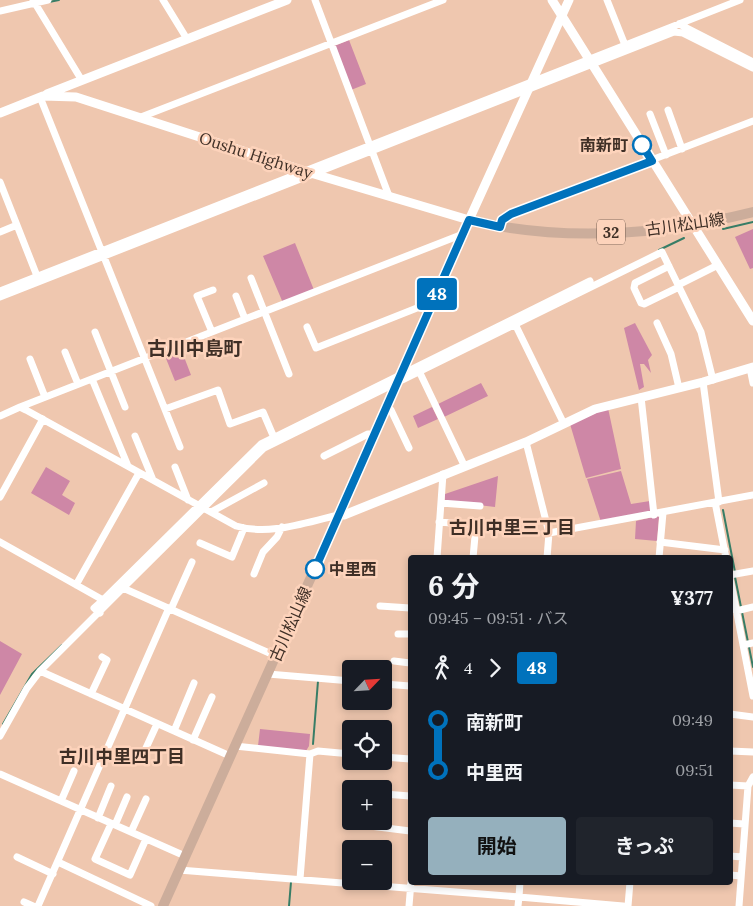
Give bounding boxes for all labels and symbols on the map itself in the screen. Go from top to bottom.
street label: Oushu Highway [197,127,316,183]
place label: 南新町 [580,135,628,155]
marker: 南新町 [632,135,652,155]
street label: 古川松山線 [644,209,726,239]
road number: 32 [597,220,625,244]
line badge: 48 [414,278,460,310]
district label: 古川中島町 [147,336,243,360]
district label: 古川中里三丁目 [449,516,575,539]
marker: 中里西 [305,559,325,579]
place label: 中里西 [329,559,377,579]
street label: 古川松山線 [265,583,315,665]
north arrow [342,660,392,710]
district label: 古川中里四丁目 [59,745,185,768]

